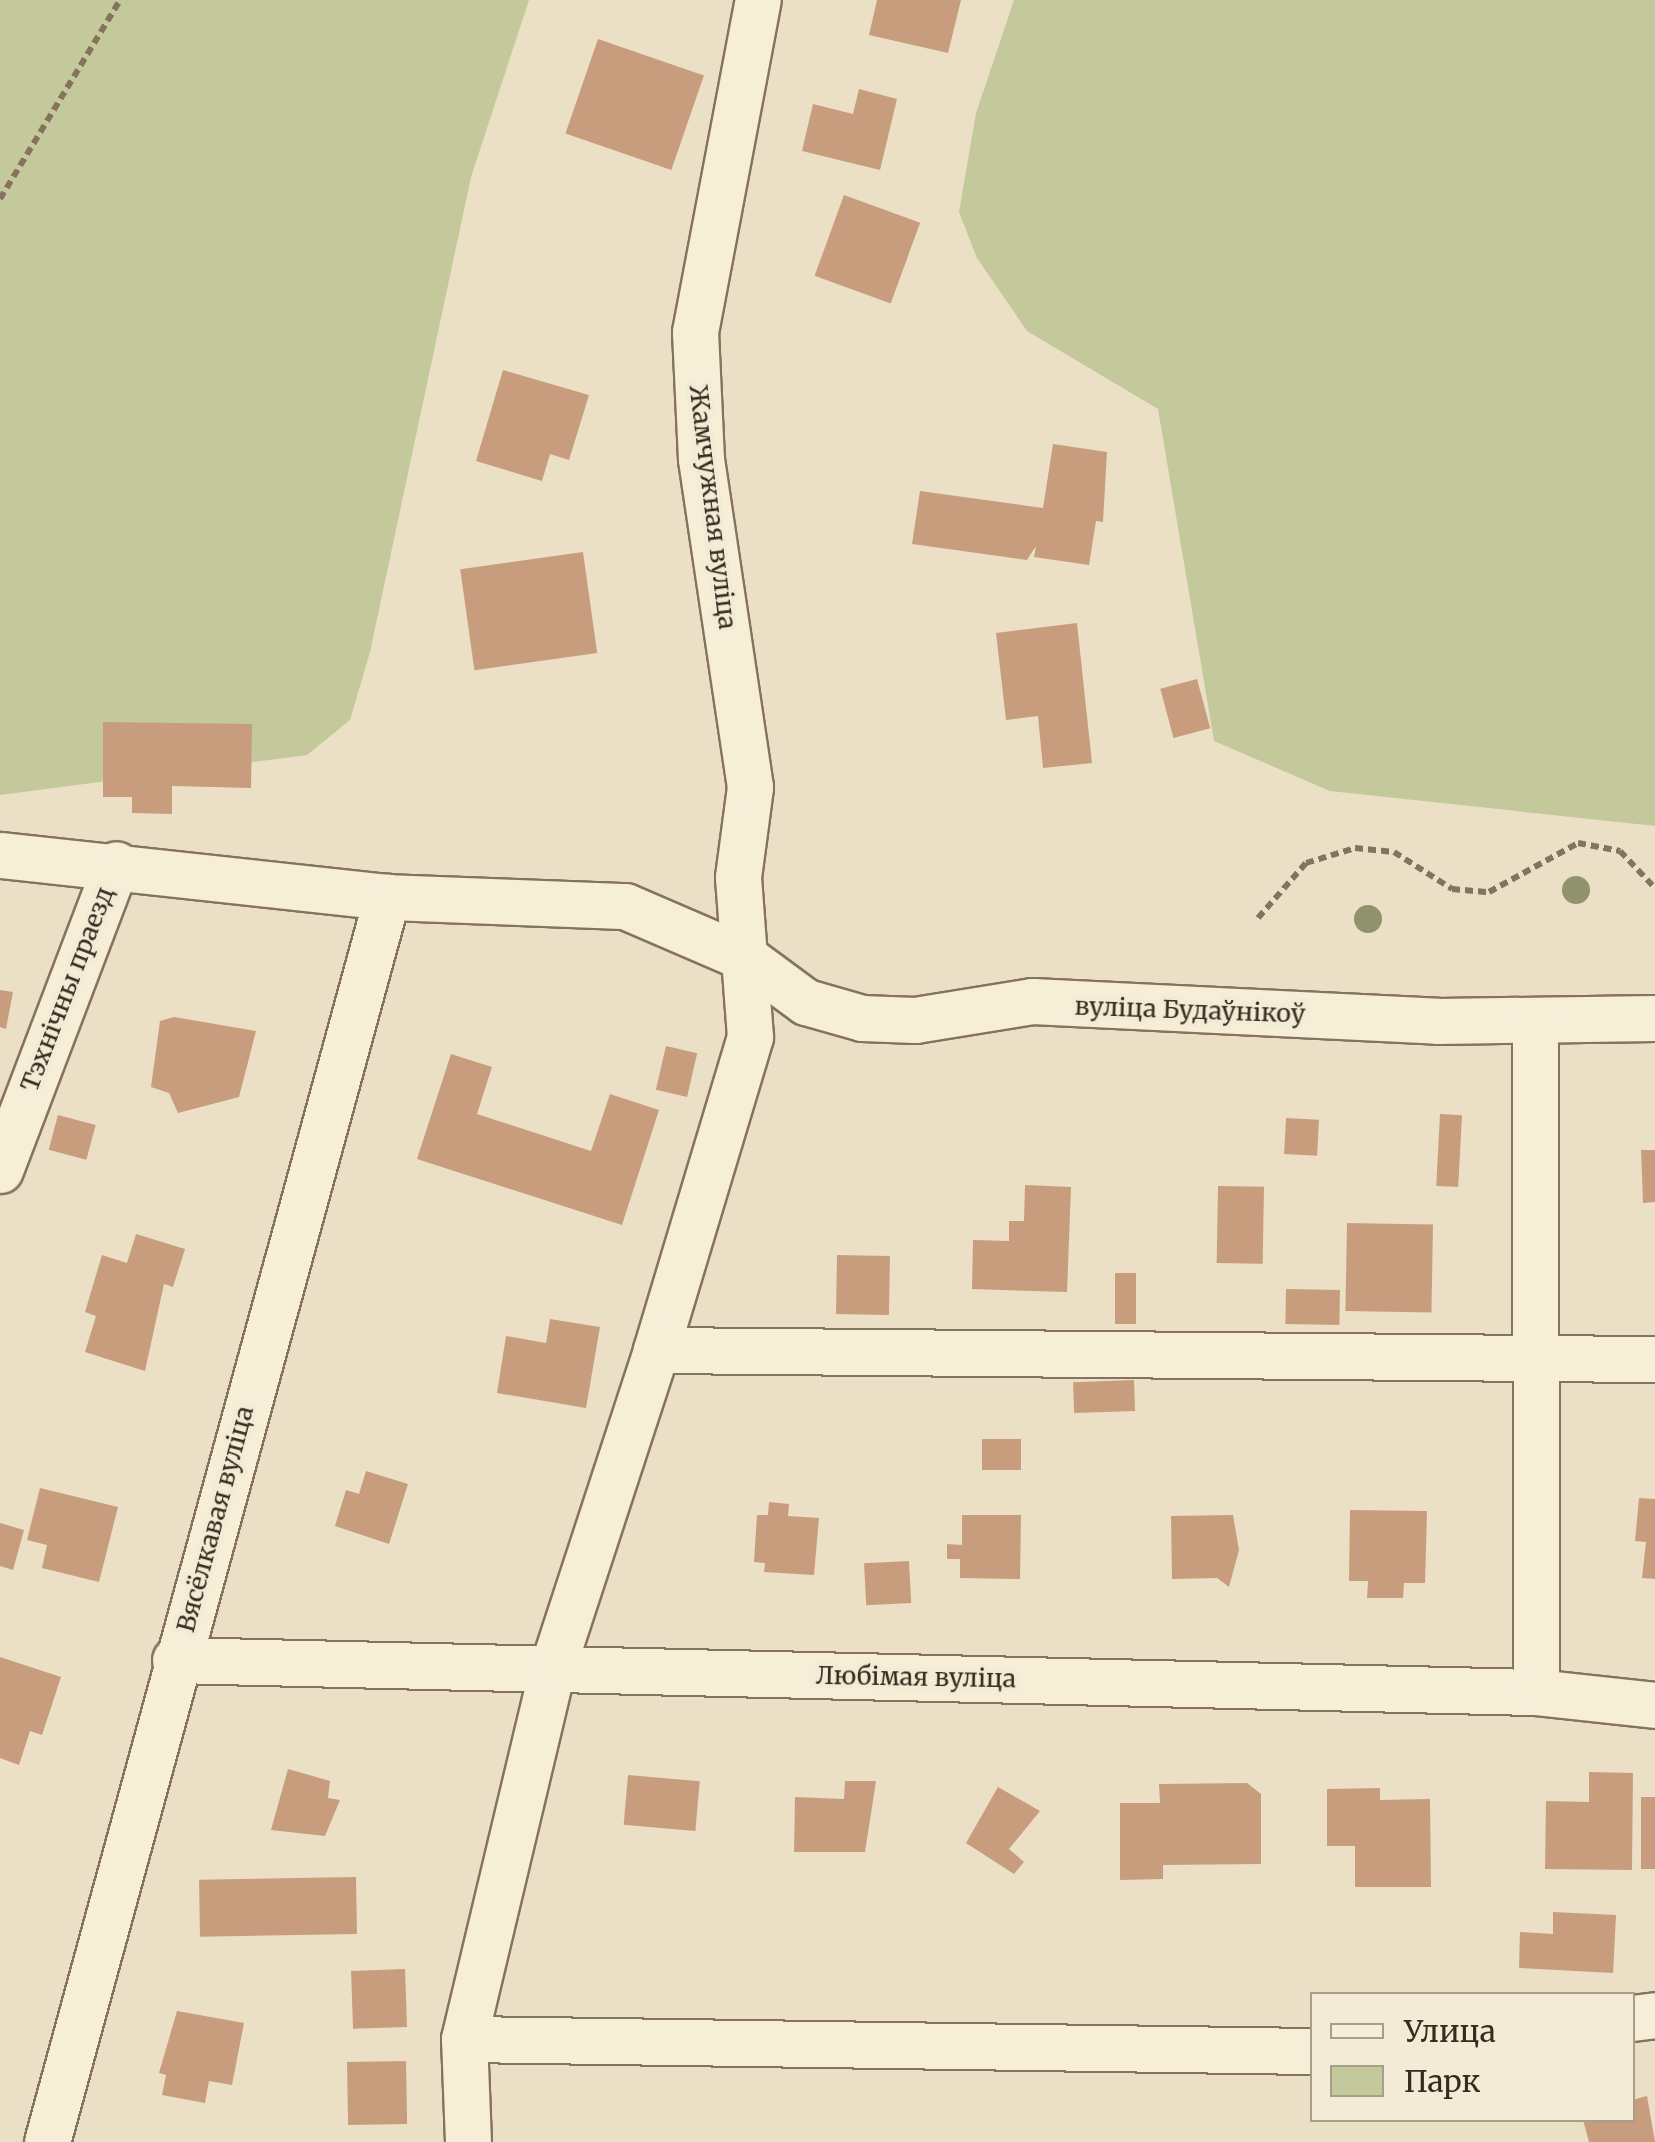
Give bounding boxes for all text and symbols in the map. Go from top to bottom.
street label: Жамчужная вуліца [683,383,743,631]
street label: Тэхнічны праезд [14,882,120,1096]
street label: вуліца Будаўнікоў [1074,991,1306,1029]
street label: Вясёлкавая вуліца [170,1403,260,1635]
street label: Любімая вуліца [816,1660,1016,1694]
legend [1310,1992,1635,2122]
text: Улица [1404,2012,1496,2050]
text: Парк [1404,2062,1480,2100]

